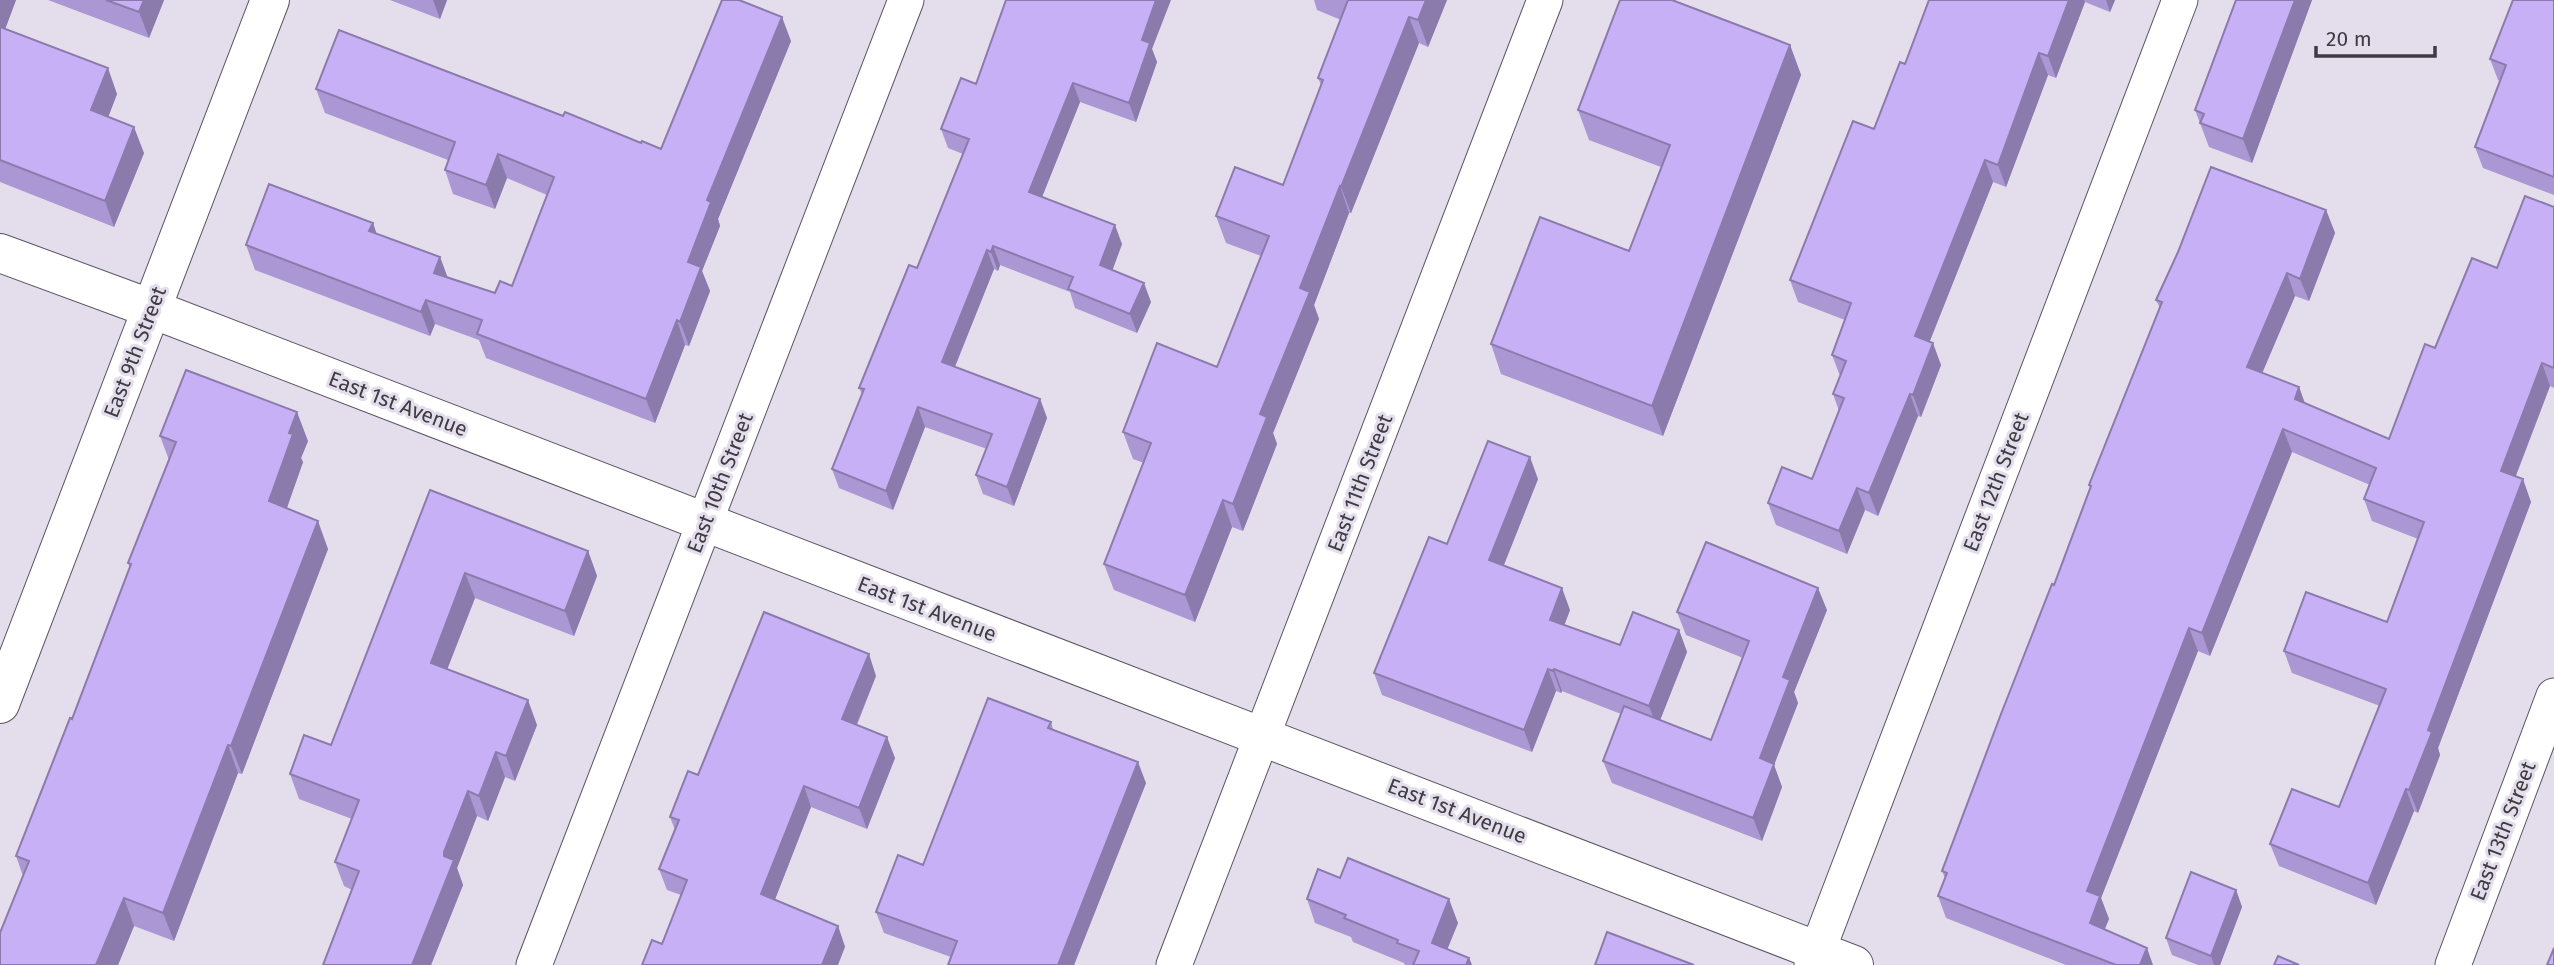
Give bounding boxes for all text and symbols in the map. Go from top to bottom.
scale bar [2316,14,2435,58]
text: 20 m [2326,26,2372,52]
street label: East 9th Street [98,282,172,421]
street label: East 1st Avenue [325,366,471,442]
street label: East 12th Street [1958,408,2035,555]
street label: East 10th Street [681,409,759,557]
street label: East 11th Street [1322,410,1398,556]
street label: East 1st Avenue [854,571,1000,647]
street label: East 13th Street [2464,757,2542,904]
street label: East 1st Avenue [1384,773,1530,849]

